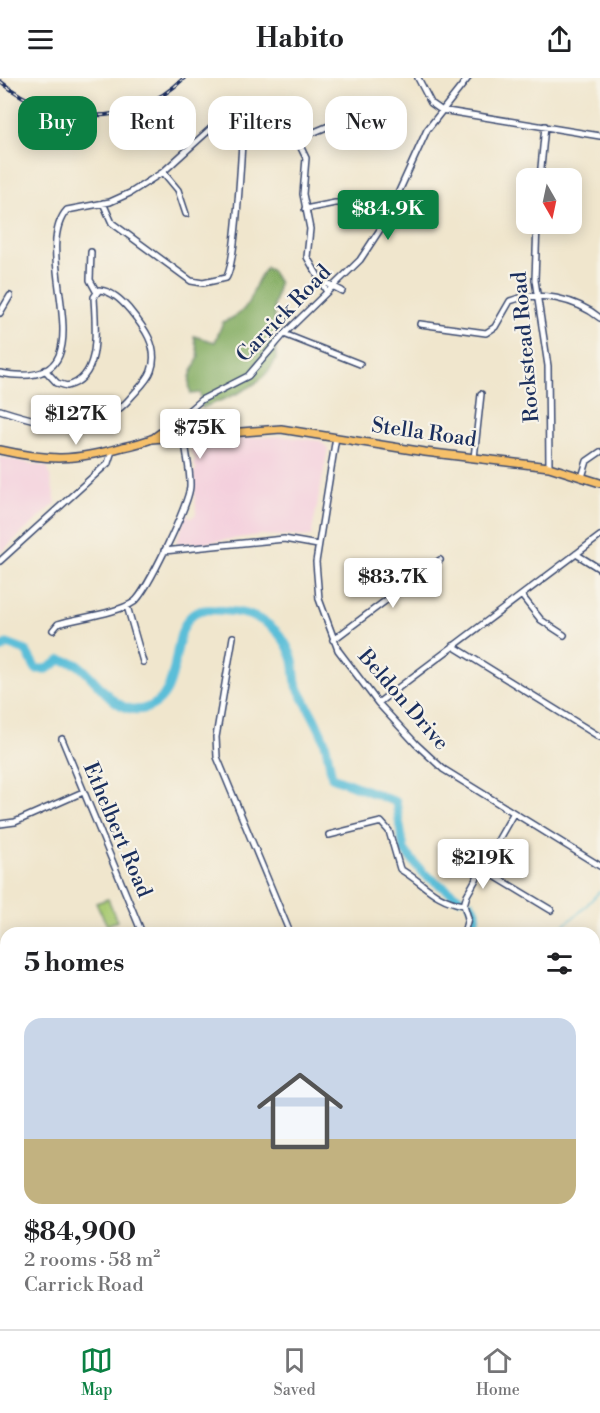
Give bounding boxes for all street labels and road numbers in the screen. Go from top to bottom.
street label: Carrick Road [231,260,337,368]
street label: Rockstead Road [506,270,546,424]
street label: Stella Road [370,413,478,453]
street label: Beldon Drive [351,643,454,756]
street label: Ethelbert Road [77,759,157,902]

